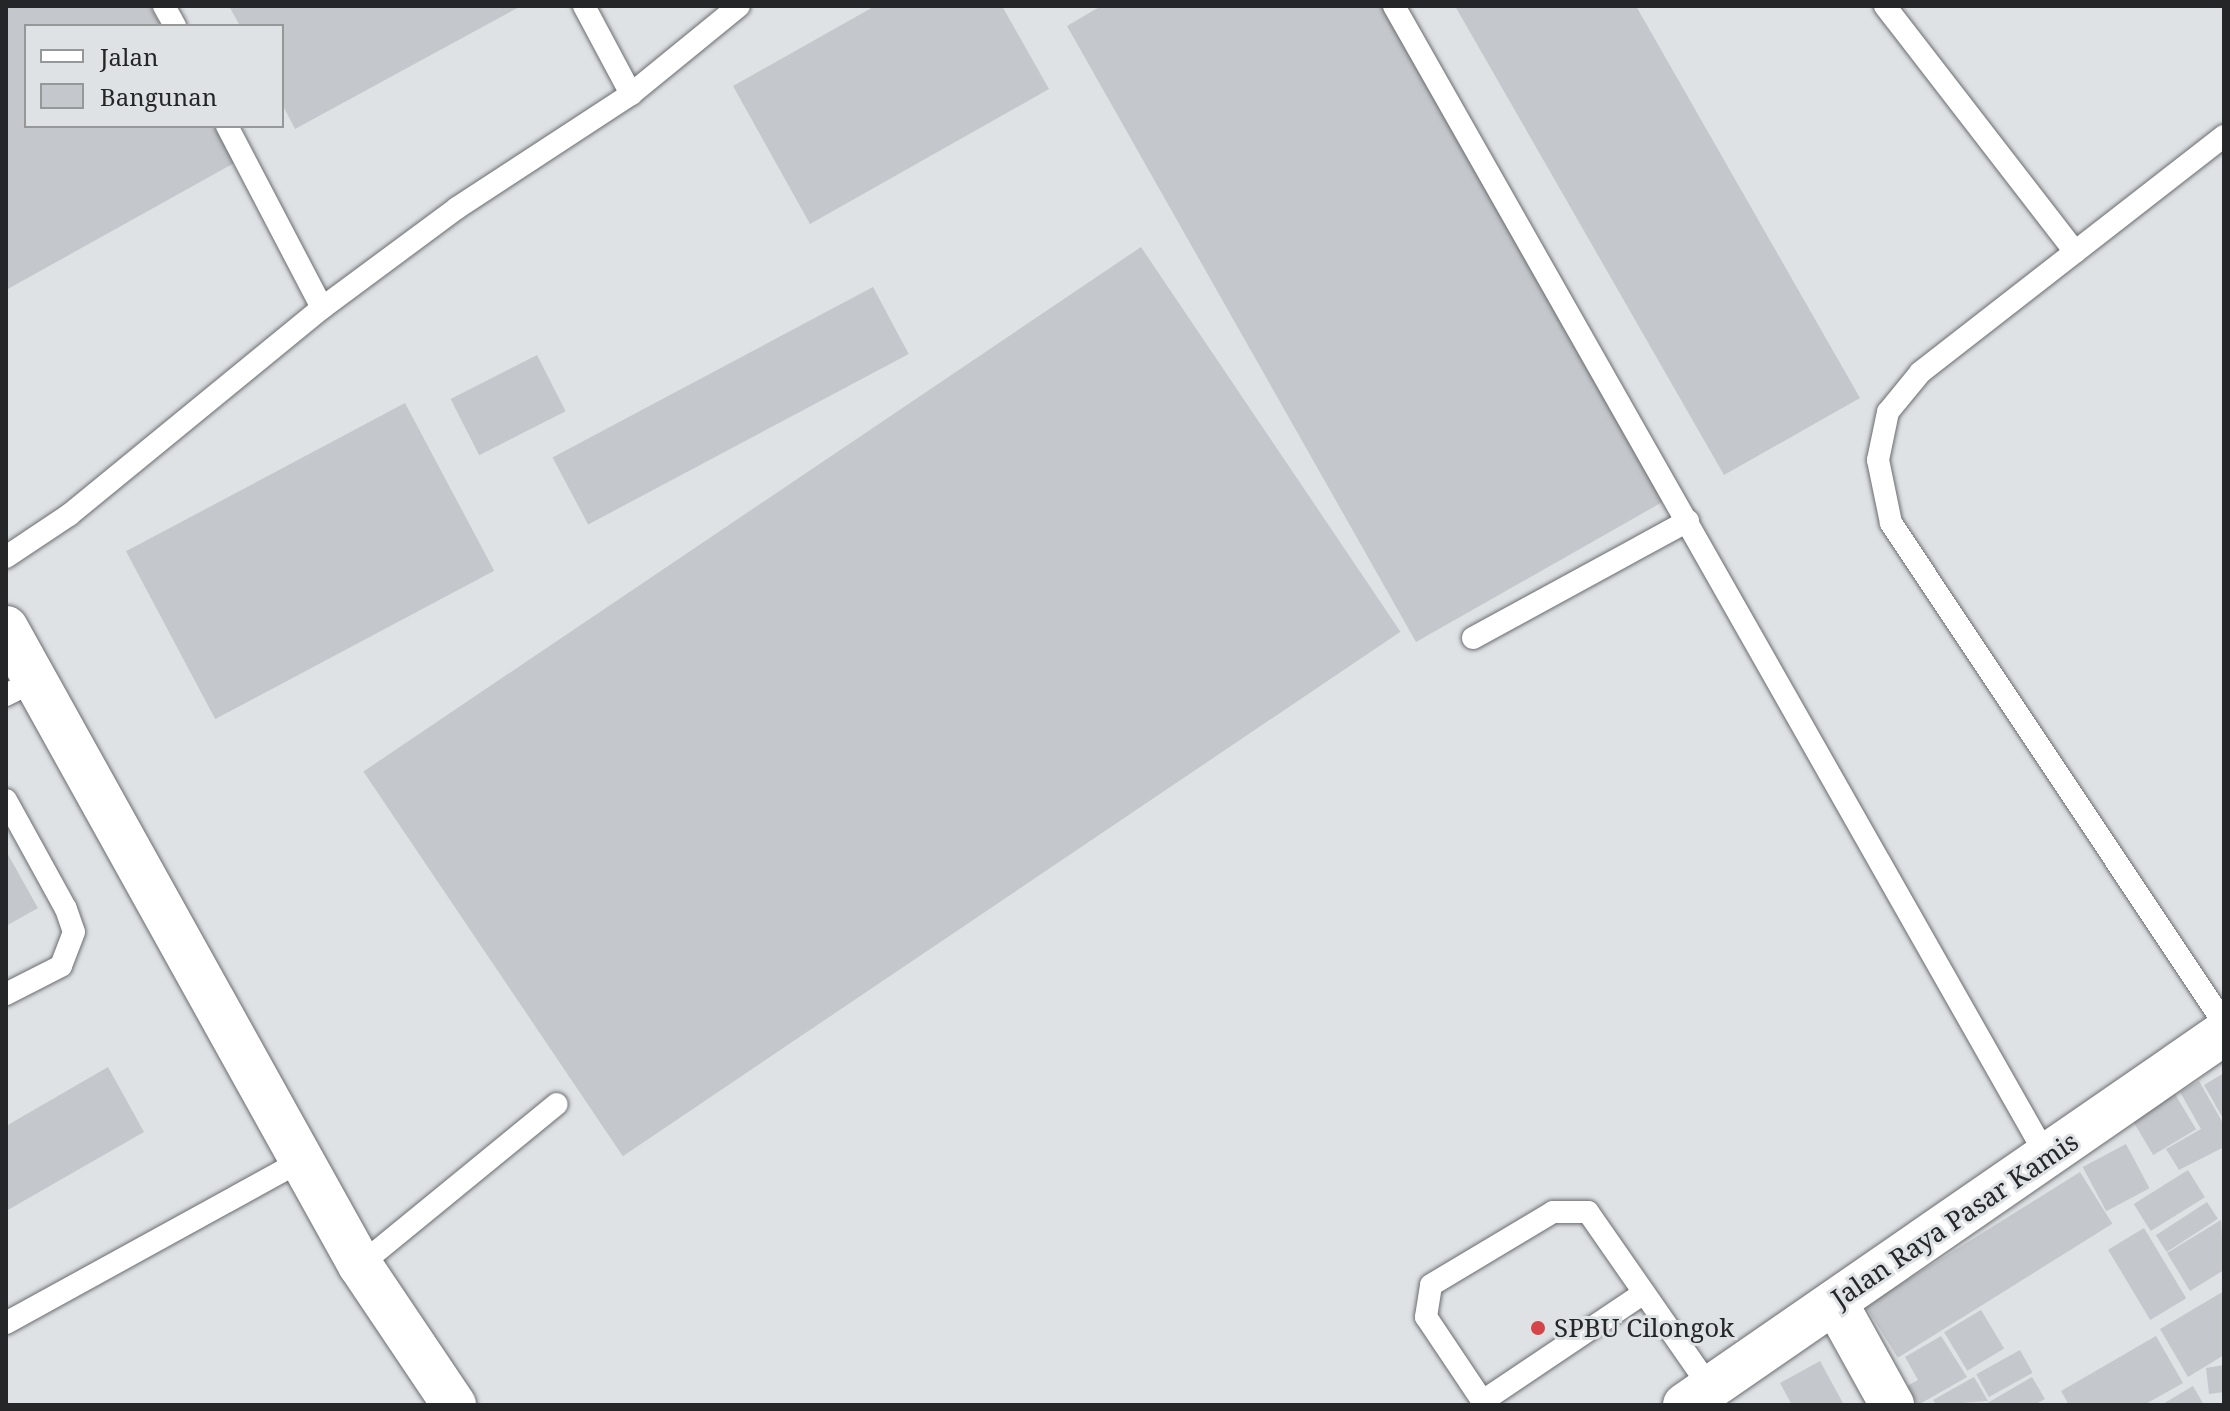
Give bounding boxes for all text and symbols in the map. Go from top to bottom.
legend [24,24,284,128]
text: Jalan [100,40,159,73]
text: Bangunan [100,80,217,113]
street label: Jalan Raya Pasar Kamis [1826,1126,2084,1314]
place label: SPBU Cilongok [1554,1312,1735,1344]
marker: SPBU Cilongok [1529,1319,1547,1337]

